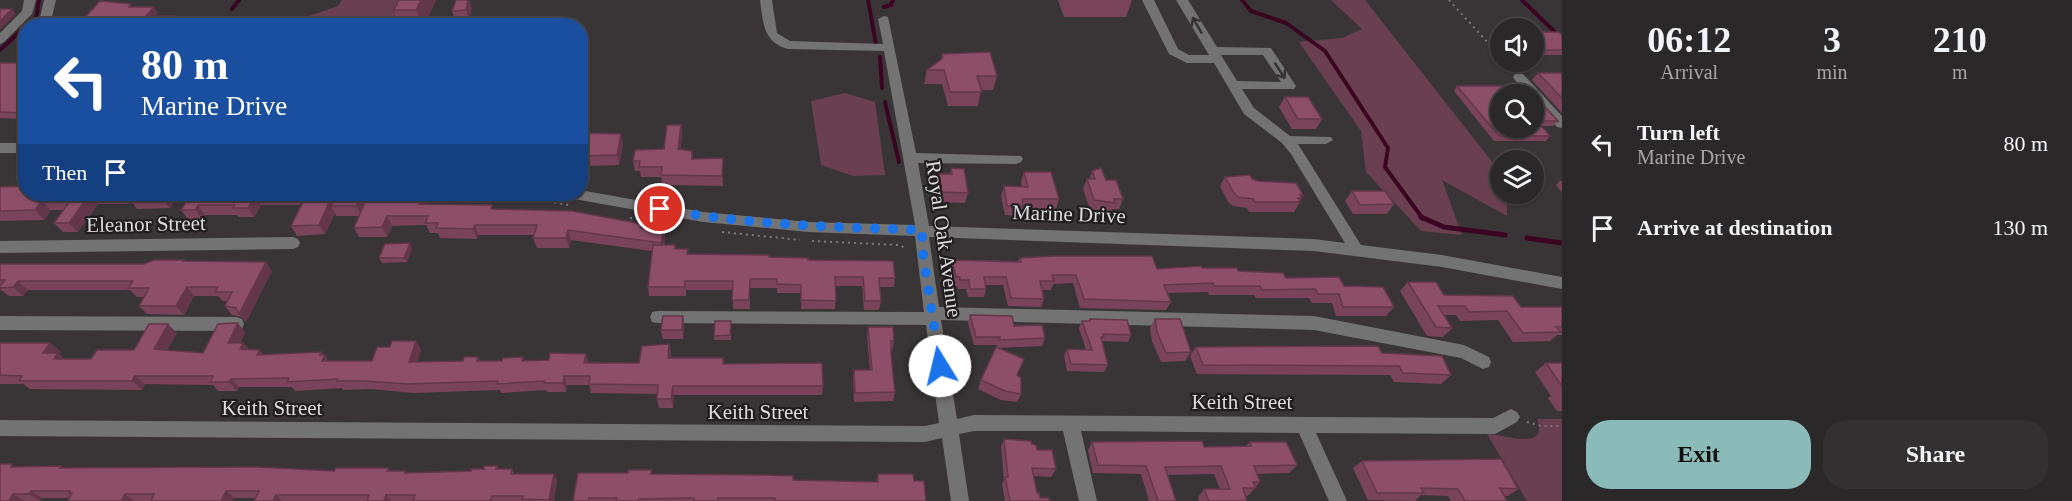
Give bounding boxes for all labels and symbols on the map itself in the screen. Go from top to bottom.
one-way arrow [1191,17,1203,34]
one-way arrow [1274,63,1286,79]
street label: Royal Oak Avenue [921,159,967,319]
pin [634,183,685,234]
street label: Marine Drive [1012,200,1126,228]
street label: Eleanor Street [86,211,206,237]
position arrow [908,334,972,398]
street label: Keith Street [1192,390,1293,414]
street label: Keith Street [222,396,323,420]
street label: Keith Street [708,400,809,424]

